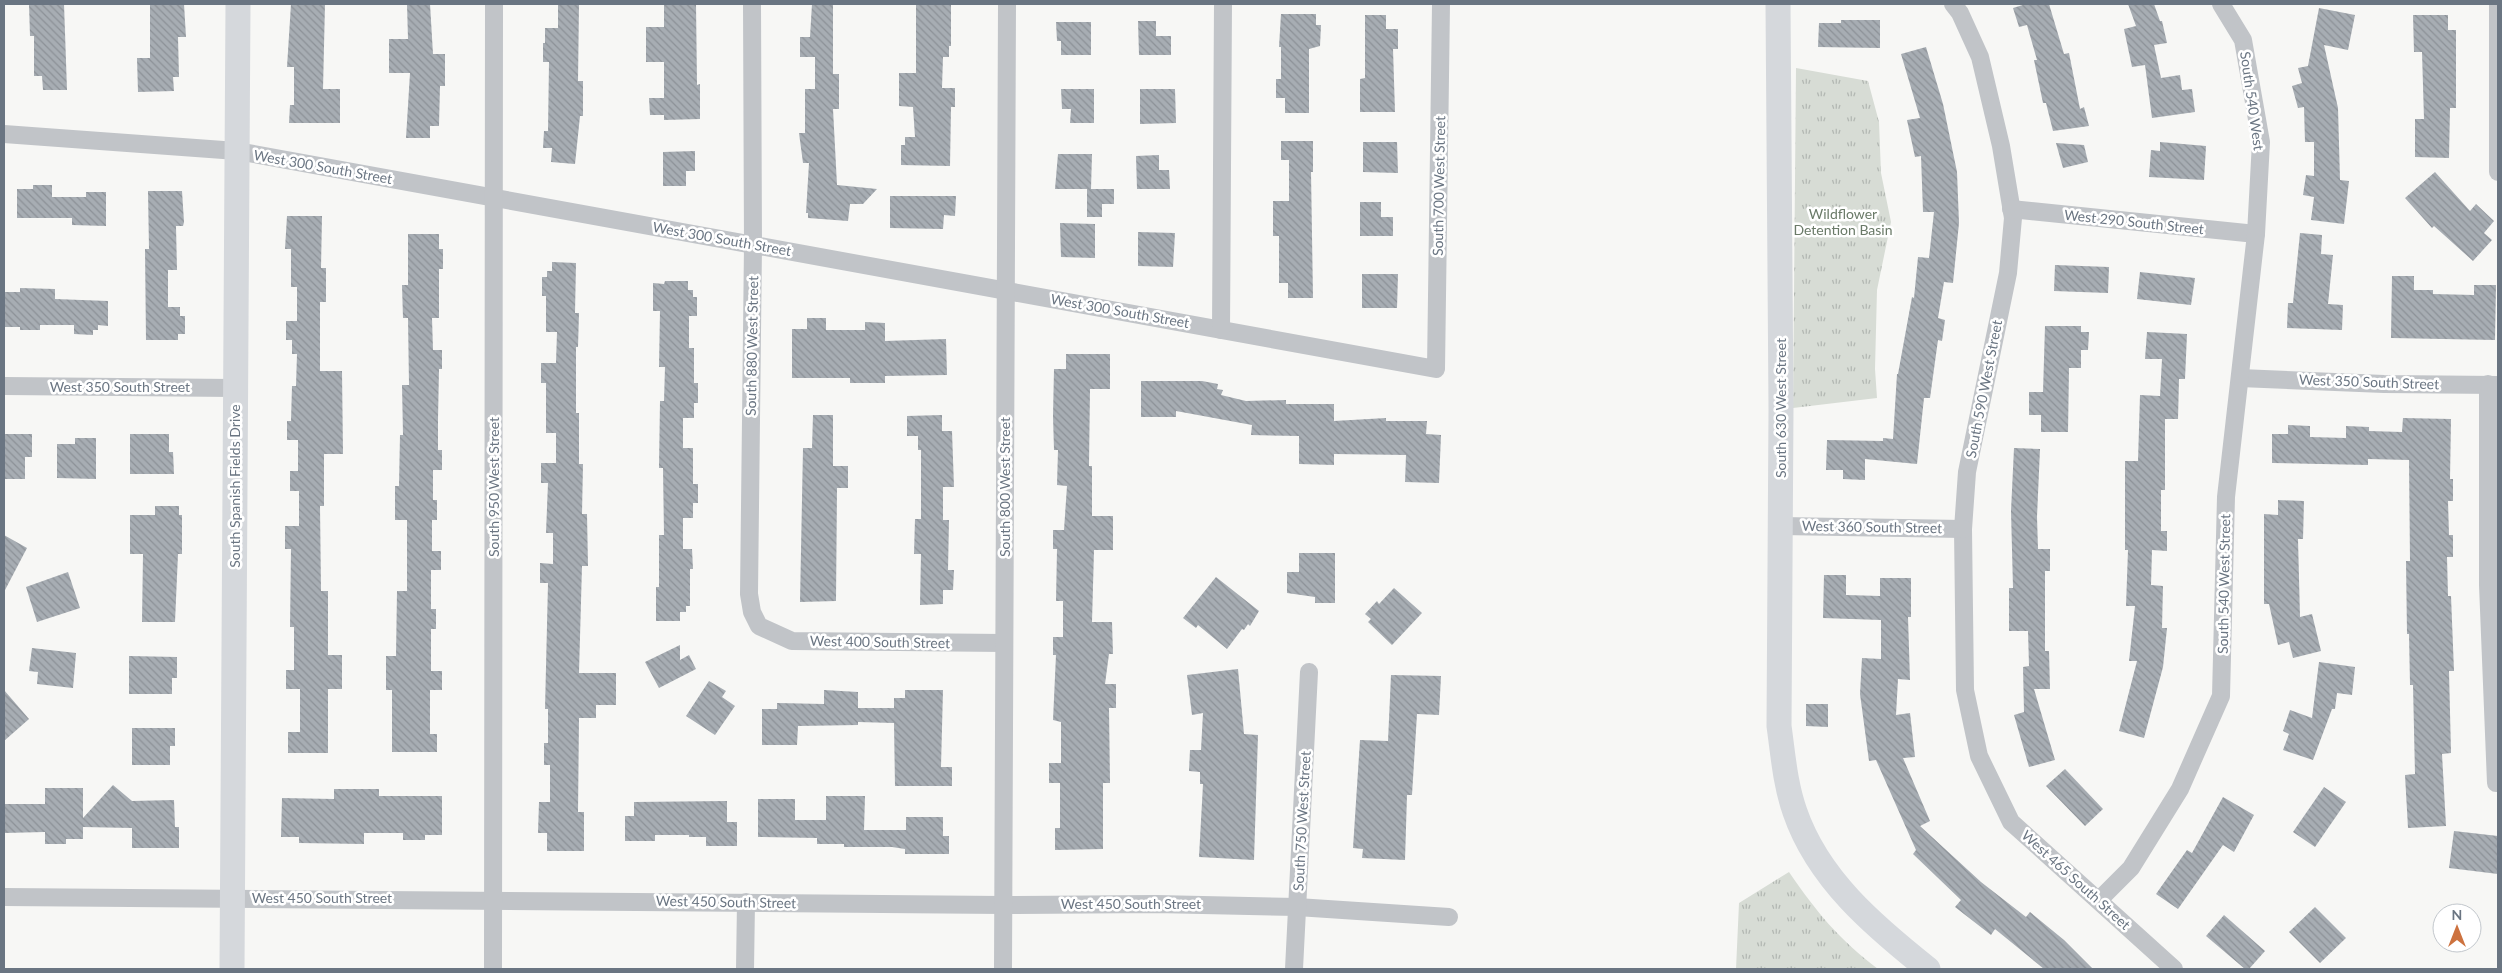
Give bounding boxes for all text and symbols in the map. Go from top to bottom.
street label: South 540 West [2237,50,2268,151]
street label: South 700 West Street [1429,116,1448,256]
street label: West 300 South Street [253,146,394,187]
park label: Wildflower Detention Basin [1793,205,1893,238]
street label: West 290 South Street [2063,206,2205,237]
street label: West 300 South Street [652,218,793,259]
street label: South 880 West Street [742,276,761,416]
street label: West 300 South Street [1050,290,1191,331]
street label: South 590 West Street [1962,319,2005,459]
street label: South 630 West Street [1772,338,1789,478]
street label: West 350 South Street [2299,371,2439,392]
street label: West 350 South Street [50,378,190,395]
street label: South Spanish Fields Drive [226,404,243,568]
street label: South 950 West Street [485,417,502,557]
street label: South 800 West Street [996,417,1013,557]
street label: South 540 West Street [2214,514,2233,654]
street label: West 360 South Street [1802,517,1942,536]
street label: West 400 South Street [810,632,950,651]
street label: South 750 West Street [1289,751,1314,891]
street label: West 465 South Street [2019,826,2134,933]
street label: West 450 South Street [252,889,392,906]
street label: West 450 South Street [656,892,796,911]
street label: West 450 South Street [1061,895,1201,912]
north arrow [2432,903,2482,953]
text: N [2452,906,2462,923]

